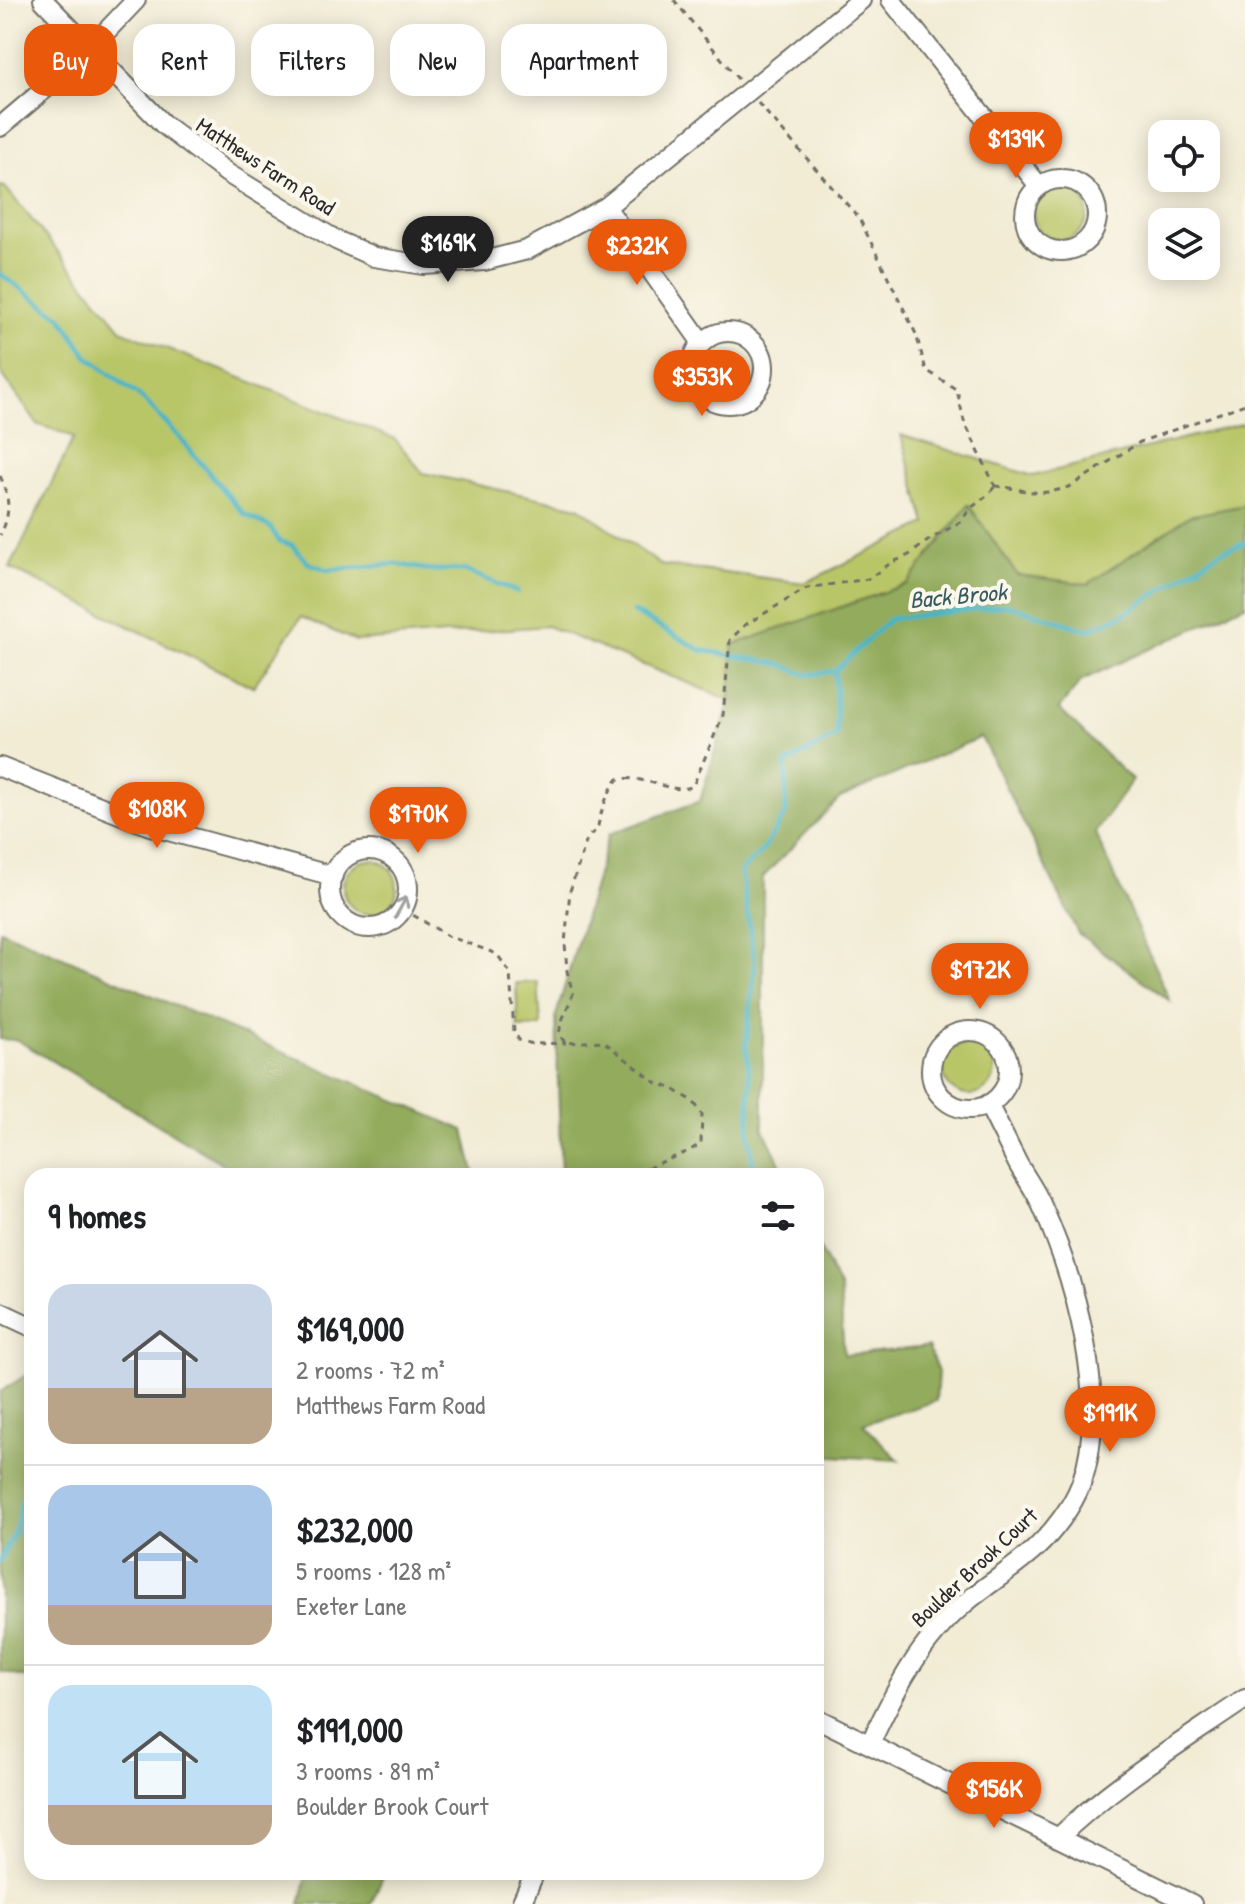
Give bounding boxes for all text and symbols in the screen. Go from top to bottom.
chip: Buy [24,24,117,96]
chip: Rent [133,24,235,96]
chip: Filters [251,24,374,96]
chip: New [390,24,485,96]
chip: Apartment [501,24,667,96]
street label: Matthews Farm Road [191,110,342,222]
pin: $139K [960,112,1072,180]
text: $139K [987,120,1045,155]
map controls [1148,120,1220,280]
button: locate [1148,120,1220,192]
button: layers [1148,208,1220,280]
pin: $169K [392,216,504,284]
pin: $232K [581,219,693,287]
text: $169K [420,224,476,259]
text: $232K [606,227,668,262]
pin: $353K [646,350,758,418]
text: $353K [671,358,733,393]
water label: Back Brook [908,575,1010,615]
pin: $108K [101,782,213,850]
pin: $170K [362,787,474,855]
text: $108K [127,790,187,825]
text: $170K [388,795,448,830]
one-way arrow [393,896,409,919]
pin: $172K [924,943,1036,1011]
text: $172K [949,951,1011,986]
text: 9 homes [48,1193,146,1239]
icon: filters [756,1194,800,1238]
text: $169,000 [296,1306,404,1352]
icon: home [112,1316,208,1412]
text: 2 rooms · 72 m² [296,1352,445,1387]
pin: $191K [1054,1386,1166,1454]
text: Matthews Farm Road [296,1387,485,1422]
text: $191K [1082,1394,1138,1429]
street label: Boulder Brook Court [904,1500,1044,1634]
text: $232,000 [296,1507,413,1553]
icon: home [112,1517,208,1613]
text: 5 rooms · 128 m² [296,1553,451,1588]
text: Exeter Lane [296,1588,407,1623]
text: $191,000 [296,1707,403,1753]
icon: home [112,1717,208,1813]
text: 3 rooms · 89 m² [296,1753,440,1788]
pin: $156K [938,1762,1050,1830]
text: $156K [965,1770,1023,1805]
text: Boulder Brook Court [296,1788,488,1823]

